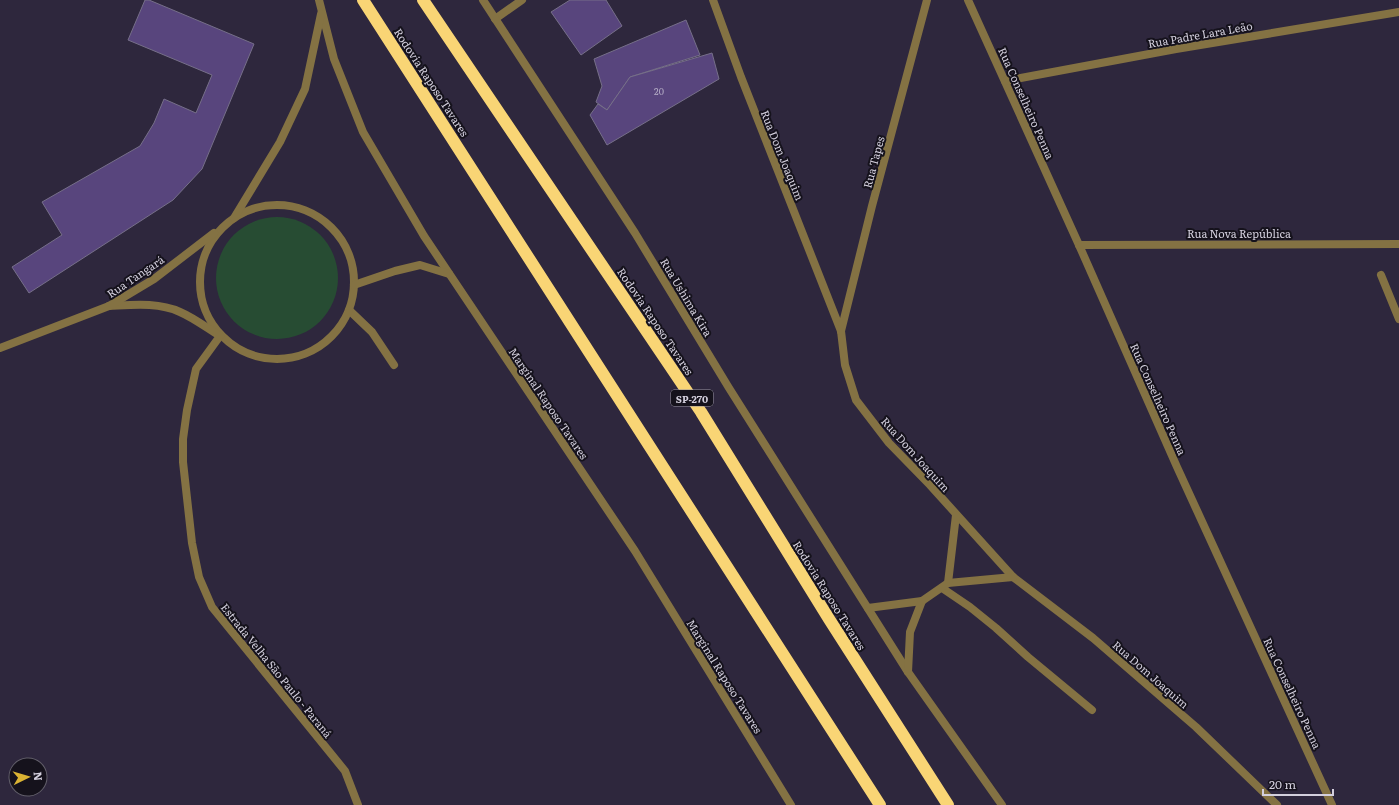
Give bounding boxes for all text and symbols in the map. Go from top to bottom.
street label: Rua Padre Lara Leão [1146,17,1254,51]
street label: Rodovia Raposo Tavares [391,25,473,139]
street label: Rua Conselheiro Penna [995,45,1059,162]
house number: 20 [654,84,664,98]
street label: Rua Dom Joaquim [758,107,809,203]
street label: Rua Tapes [858,134,888,190]
street label: Rua Nova República [1187,225,1291,241]
street label: Rua Tangará [103,251,167,301]
street label: Rua Ushima Kira [657,255,717,339]
street label: Rodovia Raposo Tavares [614,264,698,378]
street label: Rua Conselheiro Penna [1127,341,1191,458]
street label: Marginal Raposo Tavares [506,344,592,462]
road number: SP-270 [671,390,713,406]
street label: Rua Dom Joaquim [878,413,954,495]
street label: Rodovia Raposo Tavares [790,537,870,653]
street label: Estrada Velha São Paulo - Paraná [218,599,336,741]
street label: Marginal Raposo Tavares [683,616,767,736]
street label: Rua Conselheiro Penna [1260,635,1326,751]
street label: Rua Dom Joaquim [1110,636,1193,712]
north arrow [8,757,48,797]
text: N [31,771,47,781]
scale bar [1263,771,1333,797]
text: 20 m [1269,775,1296,793]

